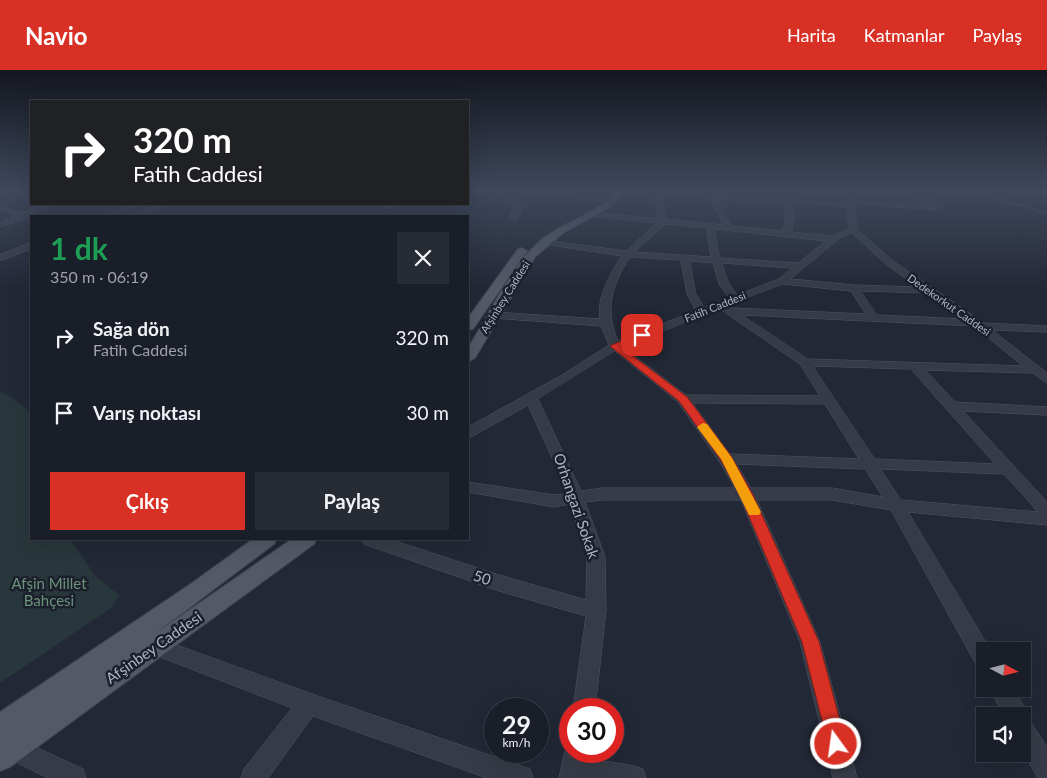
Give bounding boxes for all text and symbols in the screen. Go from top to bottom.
text: Navio [25,21,88,50]
text: Harita [787,24,836,46]
text: Katmanlar [864,24,944,46]
text: Paylaş [972,24,1022,46]
text: 320 m [133,118,232,160]
icon: right [50,120,115,185]
text: Fatih Caddesi [133,160,263,187]
text: 1 dk [50,230,108,266]
button: close [397,232,449,284]
street label: Afşinbey Caddesi [477,258,532,335]
text: 350 m · 06:19 [50,267,149,286]
street label: Dedekorkut Caddesi [905,271,994,338]
street label: Fatih Caddesi [682,288,748,325]
pin [621,314,663,356]
text: Sağa dön [93,317,170,340]
icon: arrive [628,321,656,349]
icon: right [50,324,78,352]
text: 320 m [395,326,449,349]
text: Fatih Caddesi [93,340,187,359]
icon: arrive [50,399,78,427]
text: Varış noktası [93,401,201,424]
text: 30 m [406,401,449,424]
street label: Orhangazi Sokak [550,451,604,561]
button: Çıkış [50,472,245,530]
button: Paylaş [255,472,449,530]
street label: 50 [471,566,494,588]
park label: Afşin Millet Bahçesi [11,574,87,609]
street label: Afşinbey Caddesi [102,607,205,687]
north arrow [976,642,1031,698]
map controls [976,642,1031,762]
speed limit sign: 30 [559,698,624,763]
button: sound [976,707,1031,762]
text: 29 [502,709,531,739]
position arrow [809,717,861,769]
text: km/h [502,735,531,750]

